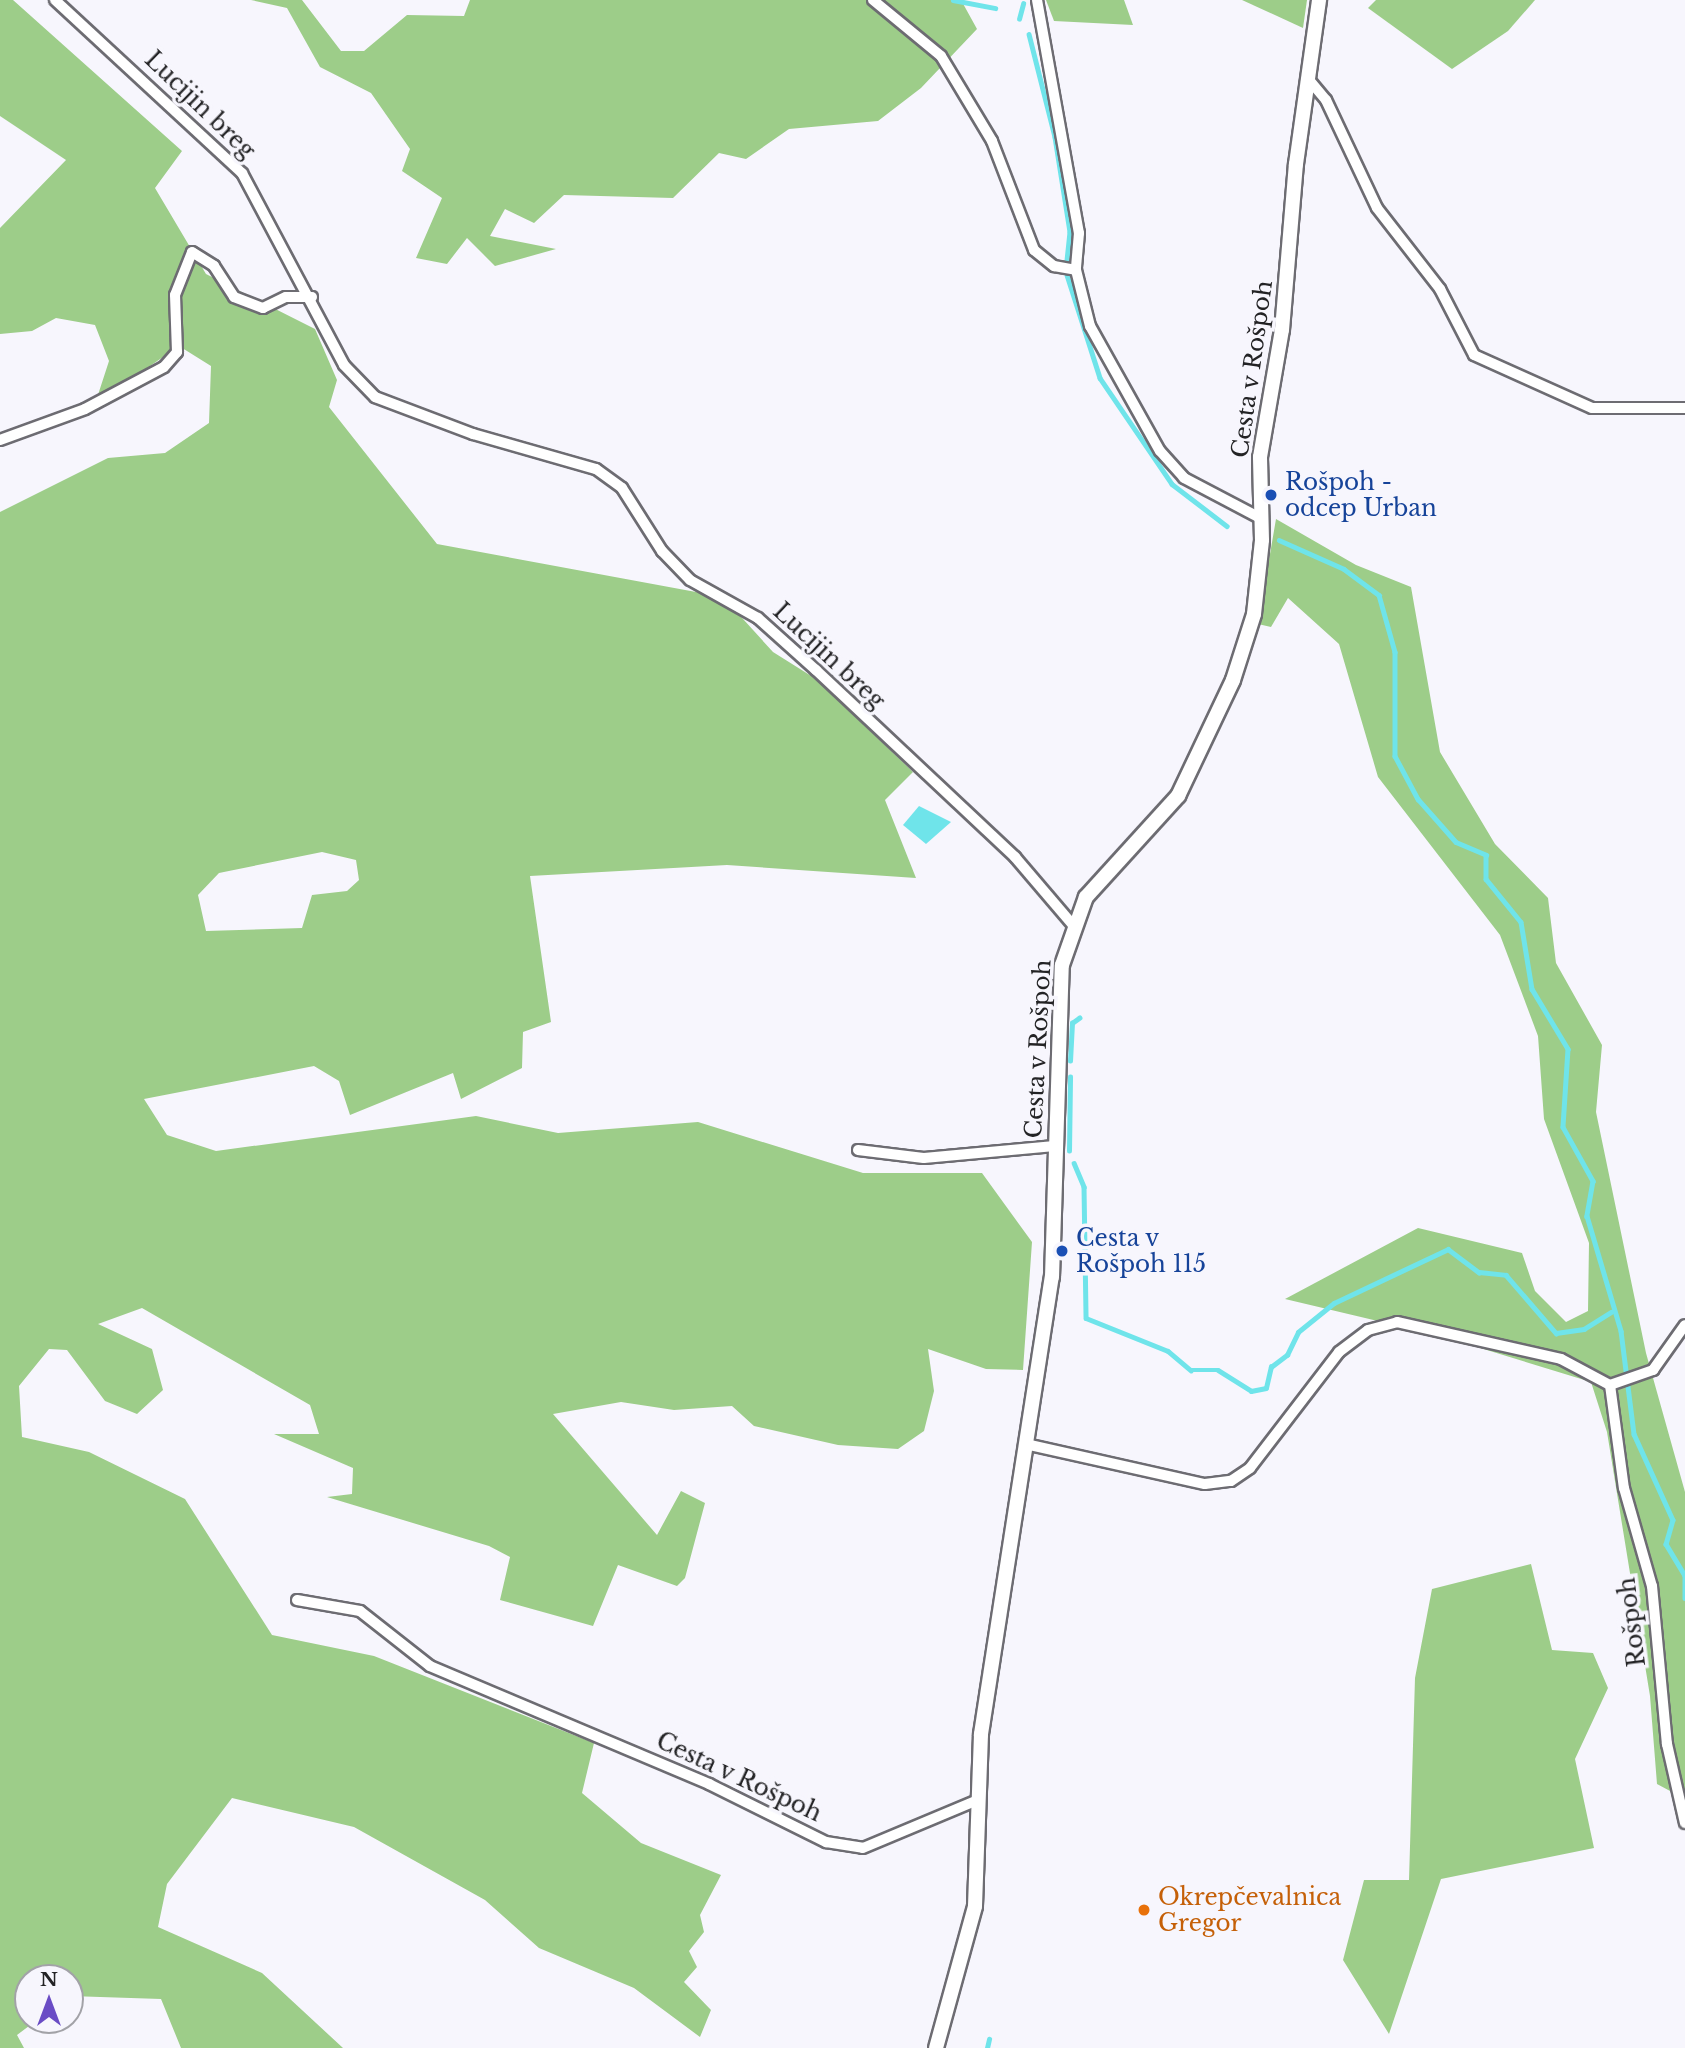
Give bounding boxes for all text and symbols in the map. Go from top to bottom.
street label: Lucijin breg [139,46,261,164]
street label: Cesta v Rošpoh [1226,278,1278,460]
place label: Rošpoh - odcep Urban [1285,468,1437,522]
marker: Rošpoh - odcep Urban [1263,487,1279,503]
street label: Lucijin breg [768,597,890,715]
street label: Cesta v Rošpoh [1019,958,1057,1140]
place label: Cesta v Rošpoh 115 [1076,1224,1206,1278]
marker: Cesta v Rošpoh 115 [1054,1243,1070,1259]
street label: Rošpoh [1613,1576,1651,1668]
street label: Cesta v Rošpoh [651,1726,827,1828]
place label: Okrepčevalnica Gregor [1158,1883,1341,1937]
marker: Okrepčevalnica Gregor [1136,1902,1152,1918]
north arrow [14,1964,84,2034]
text: N [40,1968,58,1991]

